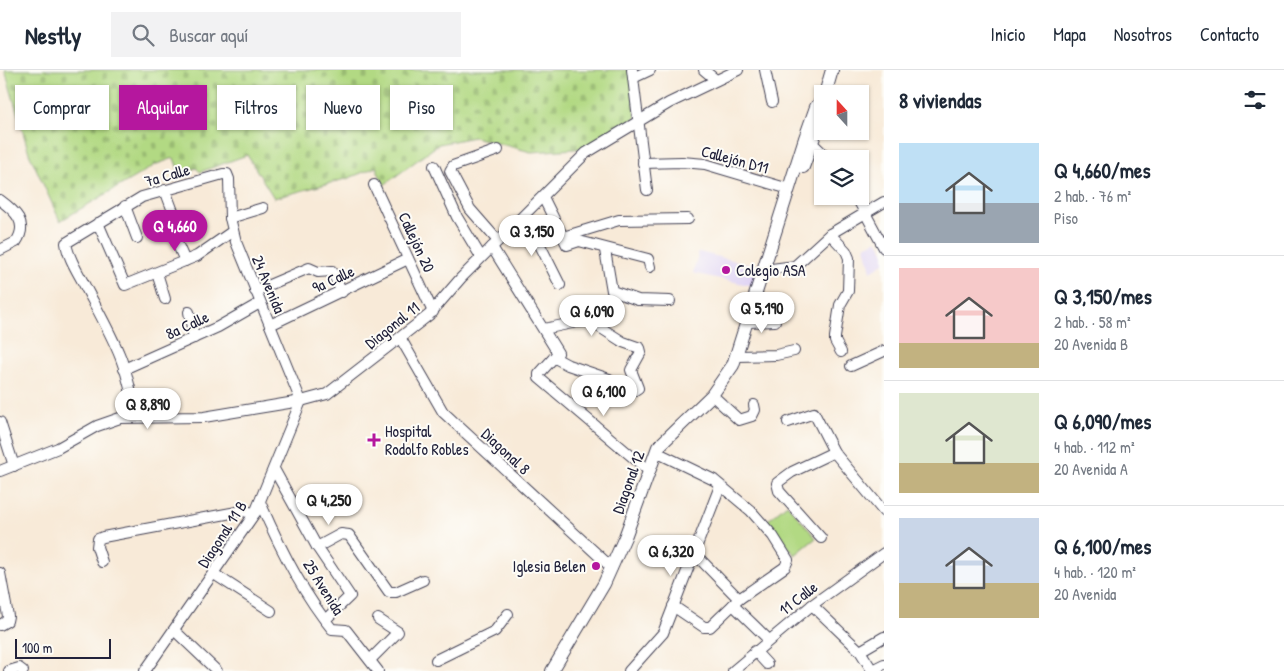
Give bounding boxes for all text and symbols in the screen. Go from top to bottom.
search box [111,12,461,57]
text: Nestly [25,19,81,51]
icon: search [129,21,157,49]
text: Buscar aquí [169,22,249,48]
text: Inicio [991,22,1025,47]
text: Mapa [1053,22,1086,47]
text: Nosotros [1114,22,1172,47]
text: Contacto [1200,22,1259,47]
chip: Comprar [15,85,109,130]
chip: Alquilar [119,85,207,130]
chip: Filtros [217,85,296,130]
chip: Nuevo [306,85,380,130]
chip: Piso [390,85,453,130]
north arrow [814,85,869,140]
map controls [814,85,869,205]
text: 8 viviendas [899,86,982,115]
icon: filters [1241,86,1269,114]
street label: Callejón D11 [699,139,771,179]
button: layers [814,150,869,205]
text: Q 4,660/mes [1054,156,1150,185]
street label: 7a Calle [142,158,193,192]
icon: home [939,163,999,223]
text: 2 hab. · 76 m² [1054,185,1131,207]
text: Piso [1054,207,1078,229]
street label: Callejón 20 [393,208,441,276]
pin: Q 4,660 [129,210,221,252]
pin: Q 3,150 [486,214,578,257]
text: Q 4,660 [153,215,197,237]
text: Q 3,150 [510,220,554,242]
street label: 24 Avenida [247,252,291,316]
street label: 9a Calle [308,259,358,298]
place label: Colegio ASA [736,259,806,281]
marker: Colegio ASA [720,264,732,276]
text: Q 3,150/mes [1054,282,1152,311]
icon: home [939,288,999,348]
pin: Q 5,190 [716,292,808,334]
pin: Q 6,090 [546,294,638,337]
street label: Diagonal 11 [360,296,424,354]
text: Q 5,190 [740,297,784,319]
text: Q 6,090 [570,300,614,322]
street label: 8a Calle [162,305,213,345]
text: 2 hab. · 58 m² [1054,311,1131,333]
text: 20 Avenida B [1054,333,1128,355]
pin: Q 6,100 [558,374,650,417]
text: Q 6,100 [582,380,626,402]
pin: Q 8,890 [102,388,194,430]
text: Q 8,890 [126,393,170,415]
text: Q 6,090/mes [1054,407,1151,436]
icon: home [939,413,999,473]
place label: Hospital Rodolfo Robles [385,420,469,460]
street label: Diagonal 8 [477,423,535,479]
marker: Hospital Rodolfo Robles [367,433,381,447]
text: 4 hab. · 112 m² [1054,436,1135,458]
street label: Diagonal 12 [606,447,650,517]
text: 20 Avenida A [1054,458,1128,480]
pin: Q 4,250 [283,484,375,526]
text: Q 4,250 [307,489,351,511]
street label: Diagonal 11 B [192,496,252,572]
text: Q 6,100/mes [1054,532,1151,561]
pin: Q 6,320 [625,534,717,577]
icon: home [939,538,999,598]
text: Q 6,320 [648,540,694,562]
street label: 25 Avenida [298,555,350,619]
place label: Iglesia Belen [512,555,586,577]
marker: Iglesia Belen [590,560,602,572]
text: 4 hab. · 120 m² [1054,561,1136,583]
street label: 11 Calle [774,576,822,620]
text: 20 Avenida [1054,583,1116,605]
scale bar [15,636,111,659]
text: 100 m [22,638,52,657]

